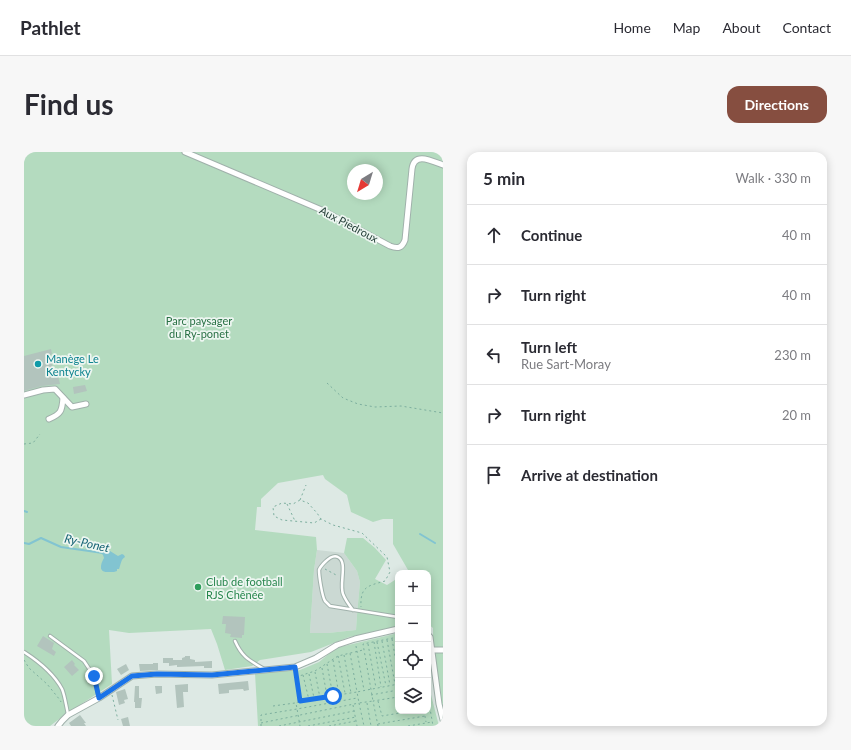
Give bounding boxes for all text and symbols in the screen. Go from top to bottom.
text: Pathlet [20,16,81,39]
text: Home [613,19,651,36]
text: Map [673,19,700,36]
text: About [722,19,760,36]
text: Contact [782,19,831,36]
button: Directions [727,86,827,123]
text: Find us [24,87,114,121]
north arrow [347,164,383,200]
text: 5 min [483,168,525,189]
text: Walk · 330 m [735,170,811,186]
street label: Aux Piedroux [317,203,381,245]
icon: ahead [483,224,505,246]
text: Continue [521,226,582,244]
text: 40 m [782,227,811,243]
icon: right [483,284,505,306]
text: Turn right [521,286,586,304]
text: 40 m [782,287,811,303]
park label: Parc paysager du Ry-ponet [166,314,232,340]
text: Turn left [521,338,577,356]
icon: left [483,344,505,366]
text: 230 m [774,347,811,363]
place label: Manège Le Kentycky [46,352,99,378]
text: Rue Sart-Moray [521,356,611,372]
marker: Manège Le Kentycky [33,359,43,369]
icon: right [483,404,505,426]
text: Turn right [521,406,586,424]
text: 20 m [782,407,811,423]
icon: arrive [483,464,505,486]
text: Arrive at destination [521,466,658,484]
water label: Ry-Ponet [63,531,112,556]
map controls [395,570,431,714]
button: + [395,570,431,606]
place label: Club de football RJS Chênée [206,575,283,601]
marker: Club de football RJS Chênée [193,582,203,592]
button: − [395,606,431,642]
button: locate [395,642,431,678]
route end [85,667,103,685]
button: layers [395,678,431,714]
route start [324,687,342,705]

